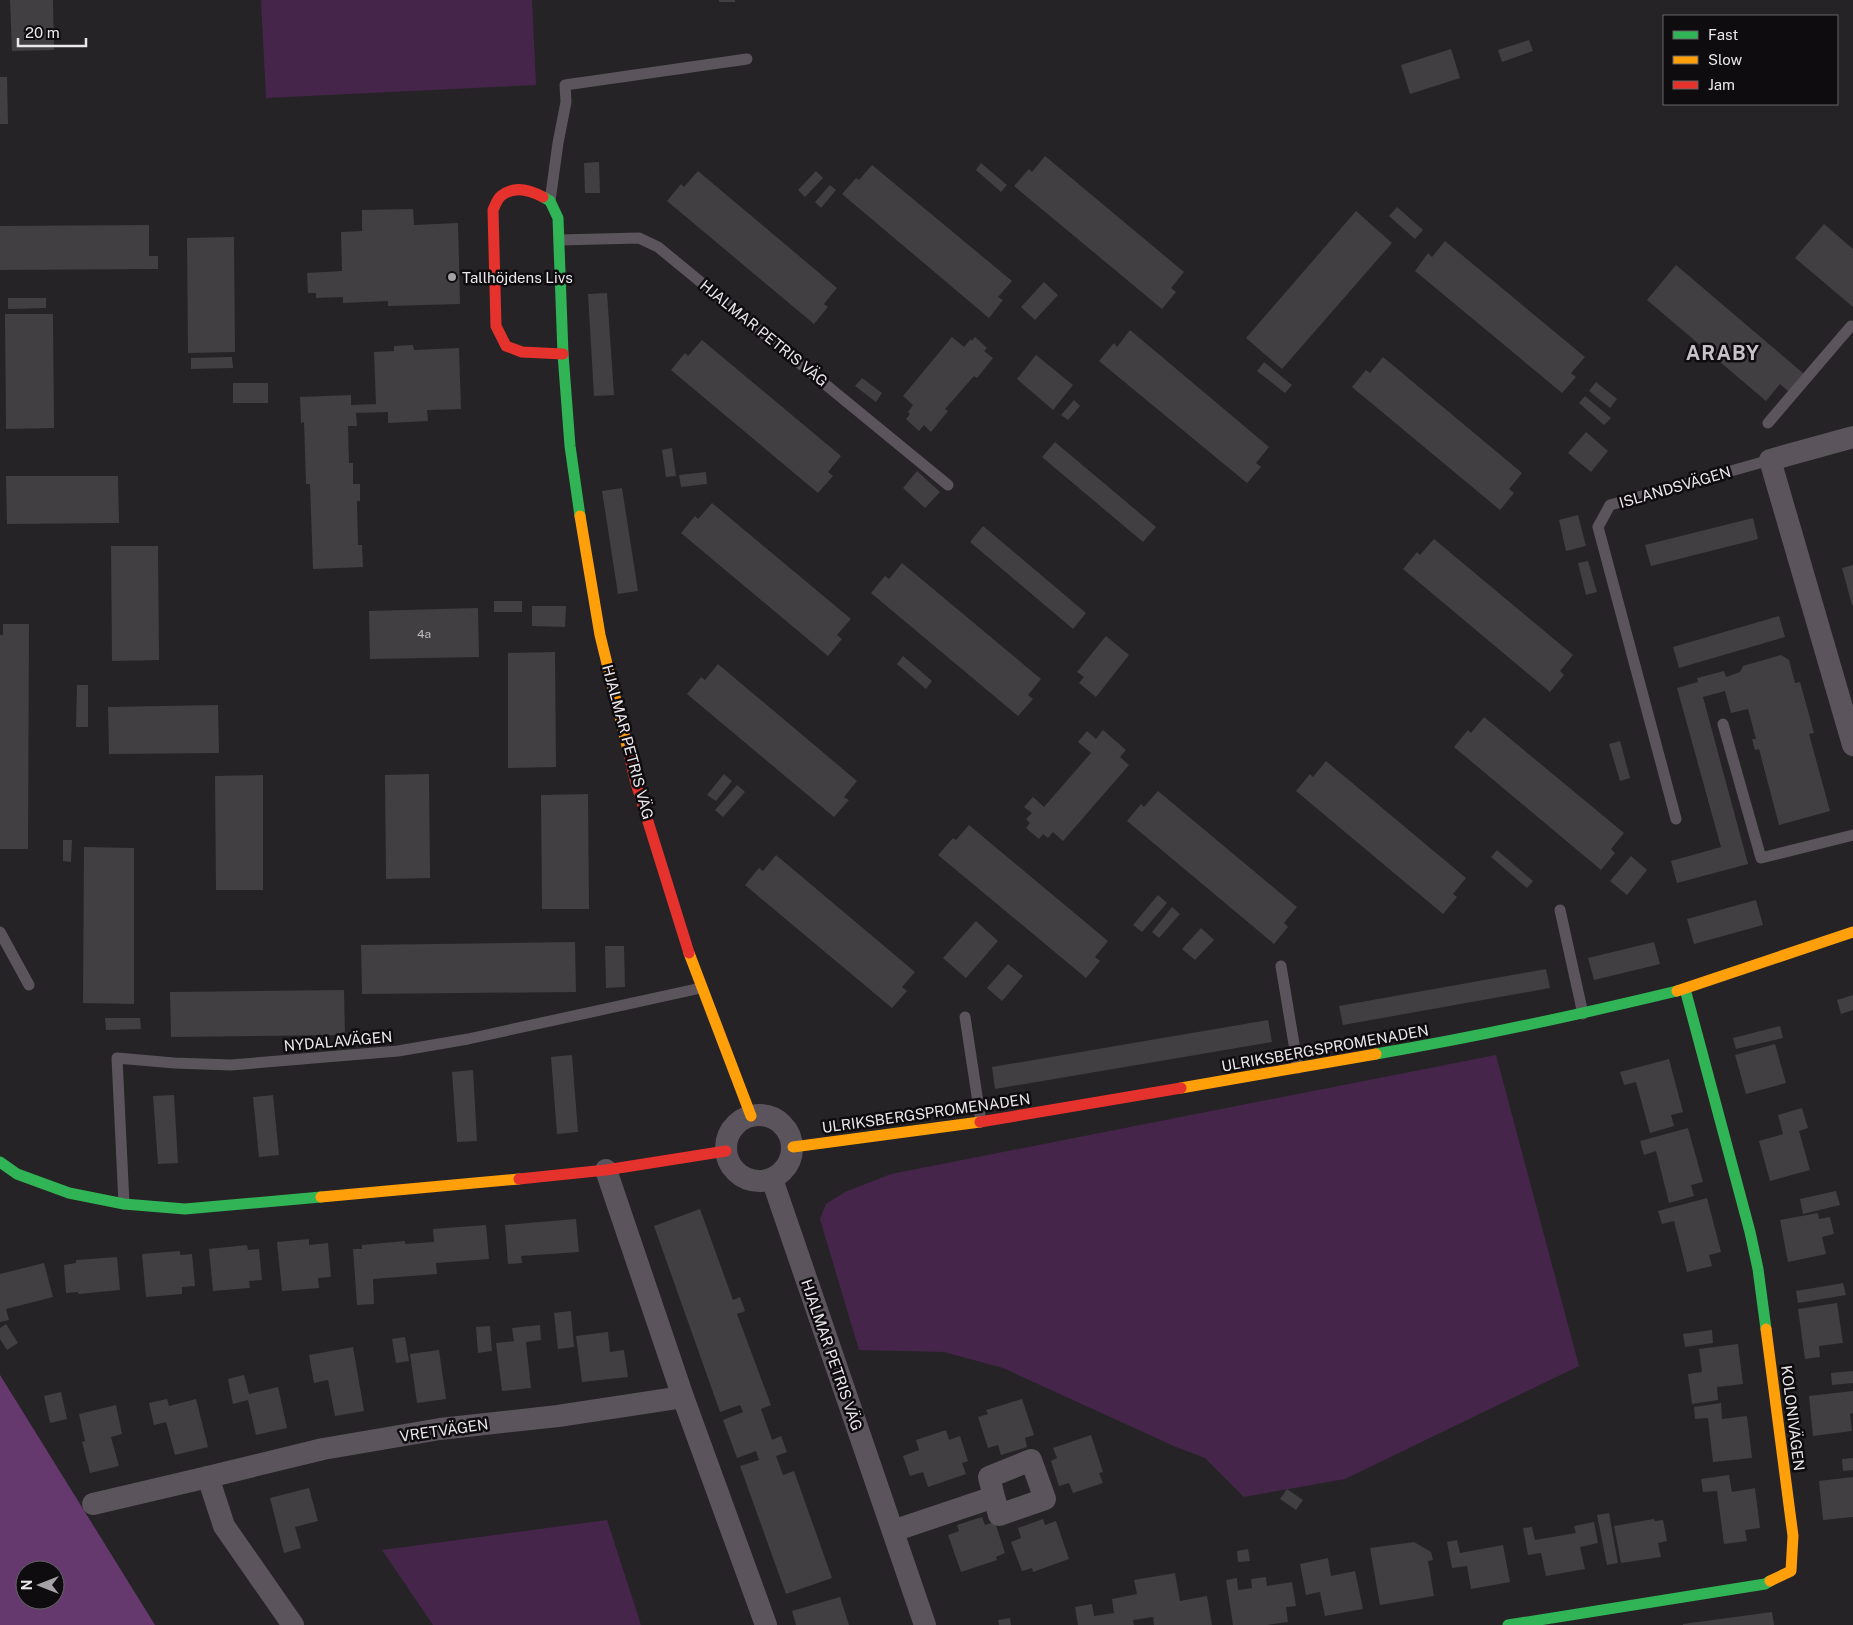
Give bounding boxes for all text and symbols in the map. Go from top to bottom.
scale bar [18,15,85,47]
legend [1663,15,1838,105]
text: 20 m [25,24,60,41]
text: Fast [1708,26,1738,43]
text: Slow [1708,51,1743,68]
text: Jam [1708,76,1735,93]
place label: Tallhöjdens Livs [462,269,573,286]
marker: Tallhöjdens Livs [446,271,458,283]
street label: HJALMAR PETRIS VÄG [697,276,832,390]
district label: ARABY [1686,341,1760,365]
street label: ISLANDSVÄGEN [1617,462,1733,511]
house number: 4a [417,627,431,641]
street label: HJALMAR PETRIS VÄG [599,663,658,821]
street label: ULRIKSBERGSPROMENADEN [1220,1021,1430,1075]
street label: NYDALAVÄGEN [283,1027,393,1054]
street label: ULRIKSBERGSPROMENADEN [821,1090,1031,1136]
street label: HJALMAR PETRIS VÄG [798,1277,867,1433]
street label: KOLONIVÄGEN [1778,1364,1809,1472]
street label: VRETVÄGEN [398,1414,489,1445]
north arrow [15,1560,65,1610]
text: N [19,1580,35,1590]

